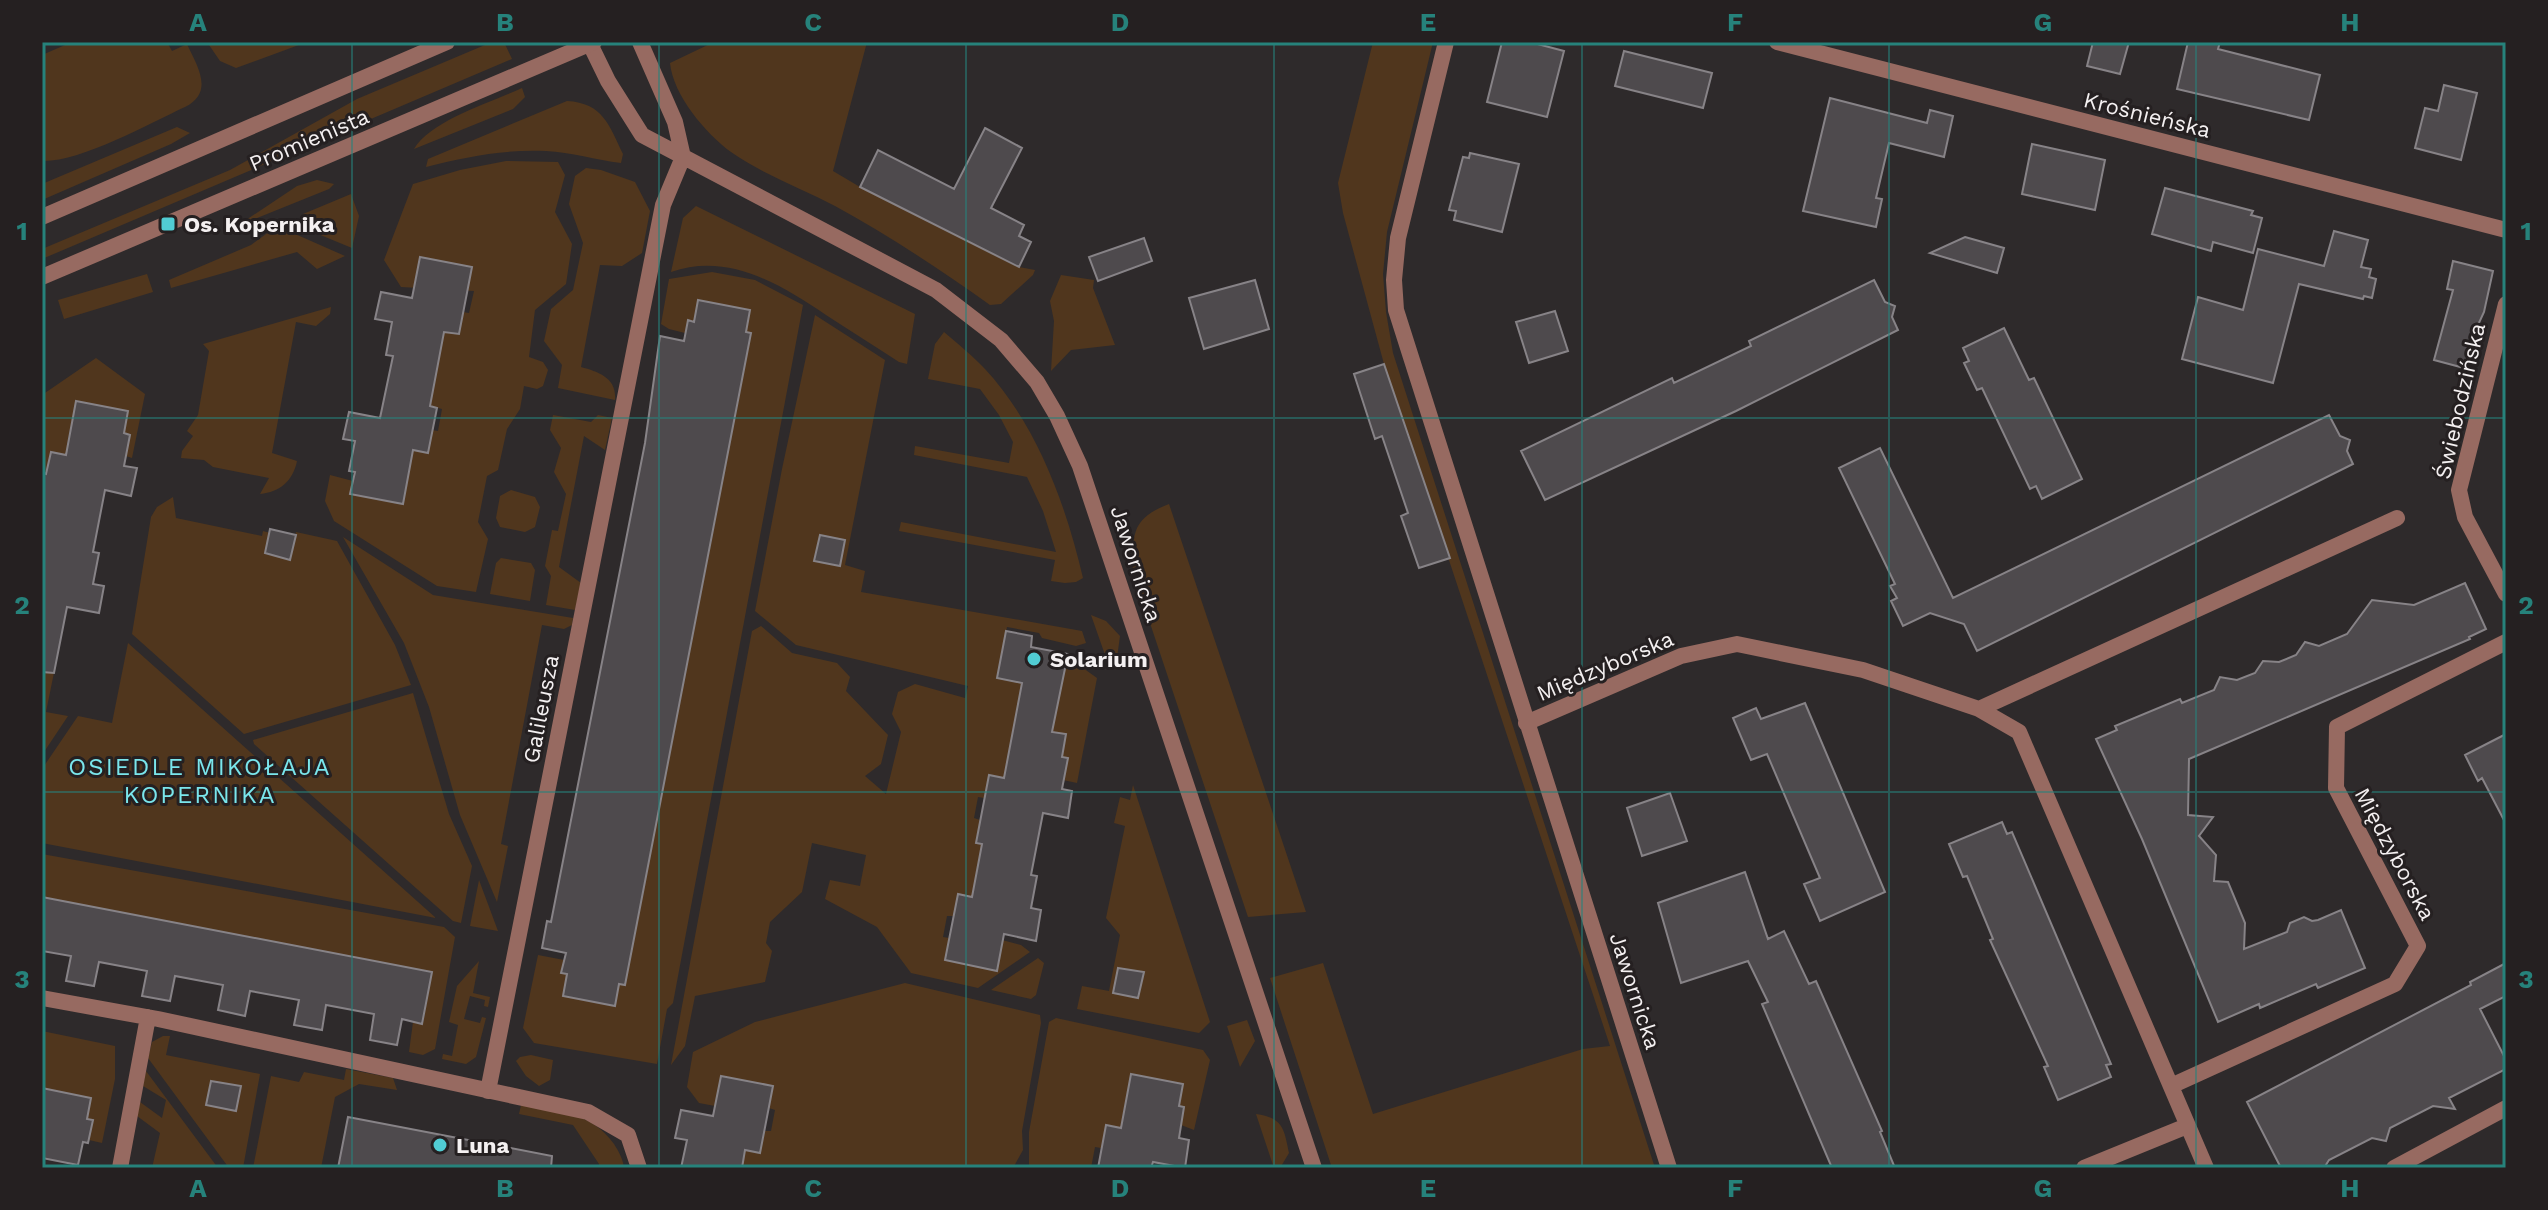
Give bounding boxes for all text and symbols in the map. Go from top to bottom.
text: A [189,7,207,37]
text: B [496,7,514,37]
text: C [804,7,822,37]
text: D [1111,7,1129,37]
text: E [1420,7,1436,37]
text: F [1727,7,1743,37]
text: G [2034,7,2052,37]
text: H [2340,7,2360,37]
street label: Krośnieńska [2081,87,2213,143]
street label: Promienista [245,104,373,176]
place label: Os. Kopernika [184,212,335,237]
marker: Os. Kopernika [159,215,177,233]
text: 1 [16,216,28,246]
text: 1 [2520,216,2532,246]
street label: Świebodzińska [2430,321,2490,481]
street label: Jawornicka [1105,503,1167,625]
text: 2 [14,590,30,620]
text: 2 [2518,590,2534,620]
street label: Międzyborska [1533,626,1677,706]
place label: Solarium [1050,647,1148,672]
marker: Solarium [1025,650,1043,668]
street label: Galileusza [518,653,564,765]
district label: OSIEDLE MIKOŁAJA KOPERNIKA [68,753,332,809]
street label: Międzyborska [2350,784,2440,924]
street label: Jawornicka [1604,930,1666,1052]
text: 3 [14,964,30,994]
text: 3 [2518,964,2534,994]
place label: Luna [456,1133,509,1158]
marker: Luna [431,1136,449,1154]
text: A [189,1173,207,1203]
text: B [496,1173,514,1203]
text: C [804,1173,822,1203]
text: D [1111,1173,1129,1203]
text: E [1420,1173,1436,1203]
text: F [1727,1173,1743,1203]
text: G [2034,1173,2052,1203]
text: H [2340,1173,2360,1203]

